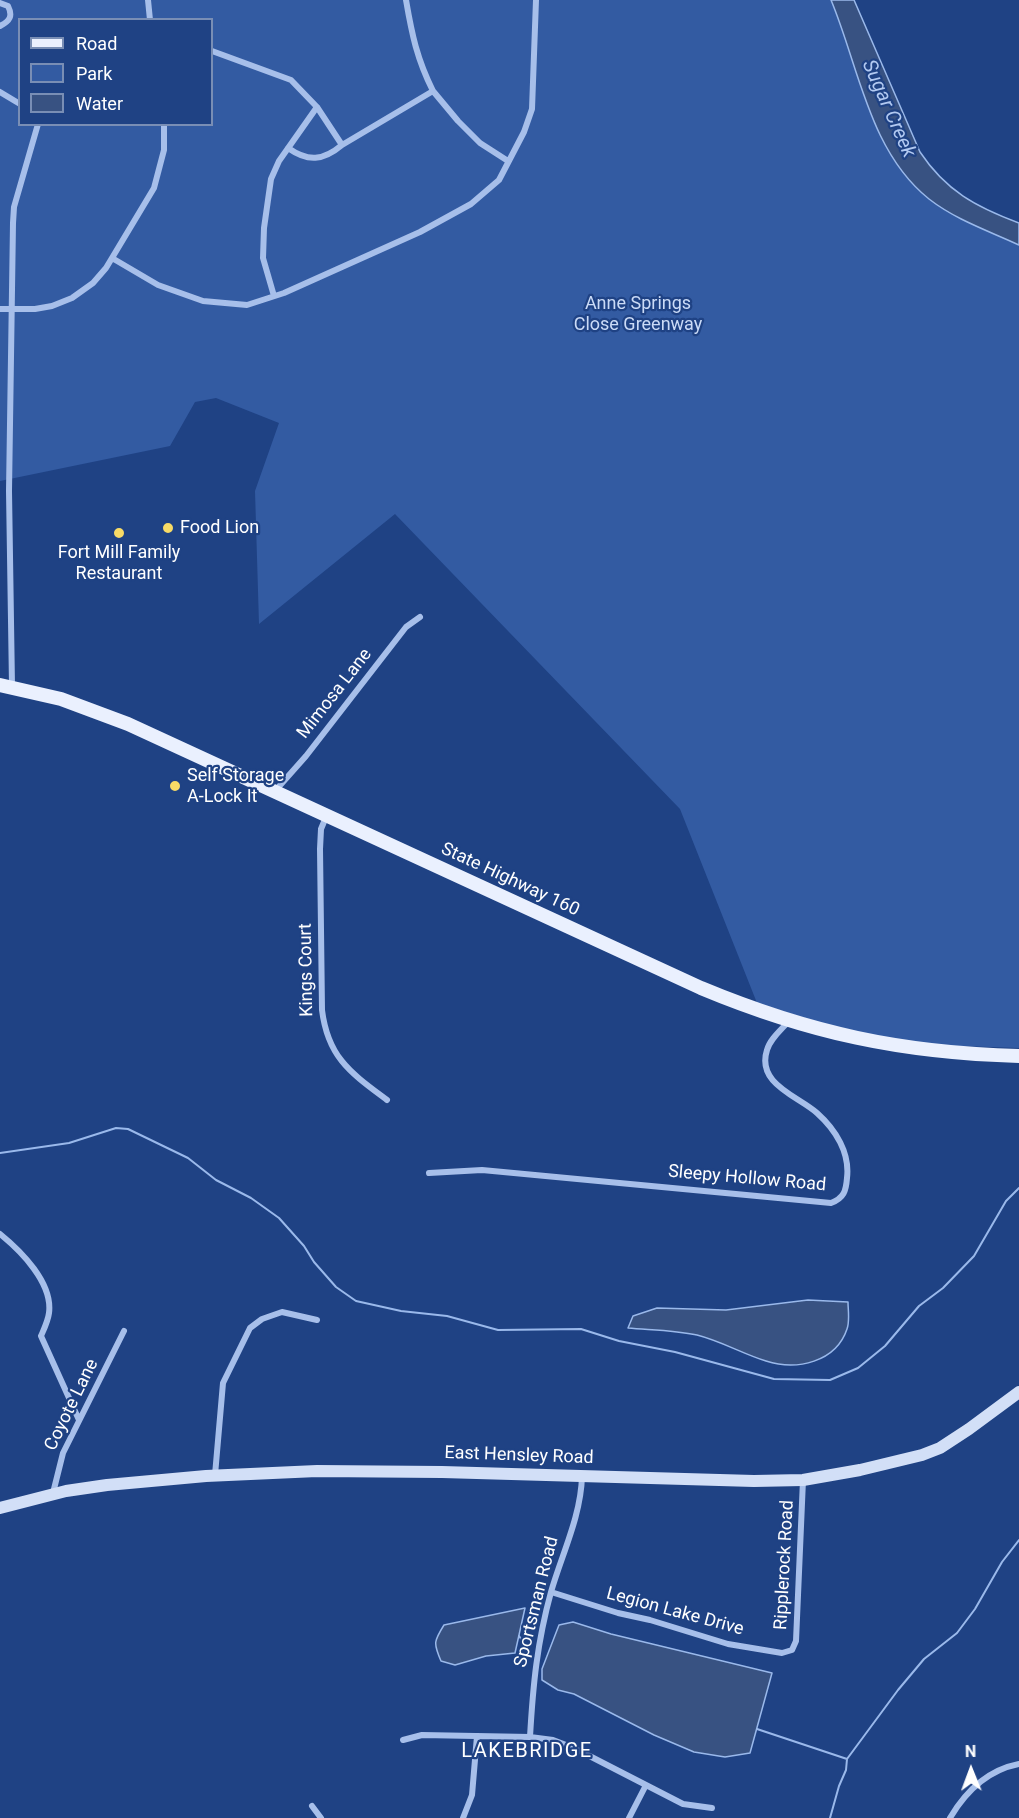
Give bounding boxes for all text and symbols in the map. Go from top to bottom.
legend [18,18,213,126]
text: Road [76,33,117,54]
water label: Sugar Creek [856,56,920,162]
text: Park [76,63,112,84]
text: Water [76,93,123,114]
park label: Anne Springs Close Greenway [574,293,702,336]
place label: Food Lion [180,517,259,539]
marker: Food Lion [161,521,175,535]
marker: Fort Mill Family Restaurant [112,526,126,540]
place label: Fort Mill Family Restaurant [58,542,180,584]
street label: Mimosa Lane [293,645,377,743]
place label: Self Storage A-Lock It [187,765,284,808]
marker: Self Storage A-Lock It [168,779,182,793]
street label: State Highway 160 [437,839,583,921]
street label: Kings Court [295,923,319,1017]
street label: Sleepy Hollow Road [667,1161,827,1197]
street label: Coyote Lane [41,1356,103,1454]
street label: East Hensley Road [444,1443,594,1469]
street label: Ripplerock Road [771,1499,799,1631]
street label: Sportsman Road [510,1534,564,1670]
street label: Legion Lake Drive [604,1583,746,1641]
district label: LAKEBRIDGE [461,1740,593,1764]
north arrow [941,1740,1001,1800]
text: N [965,1742,976,1761]

